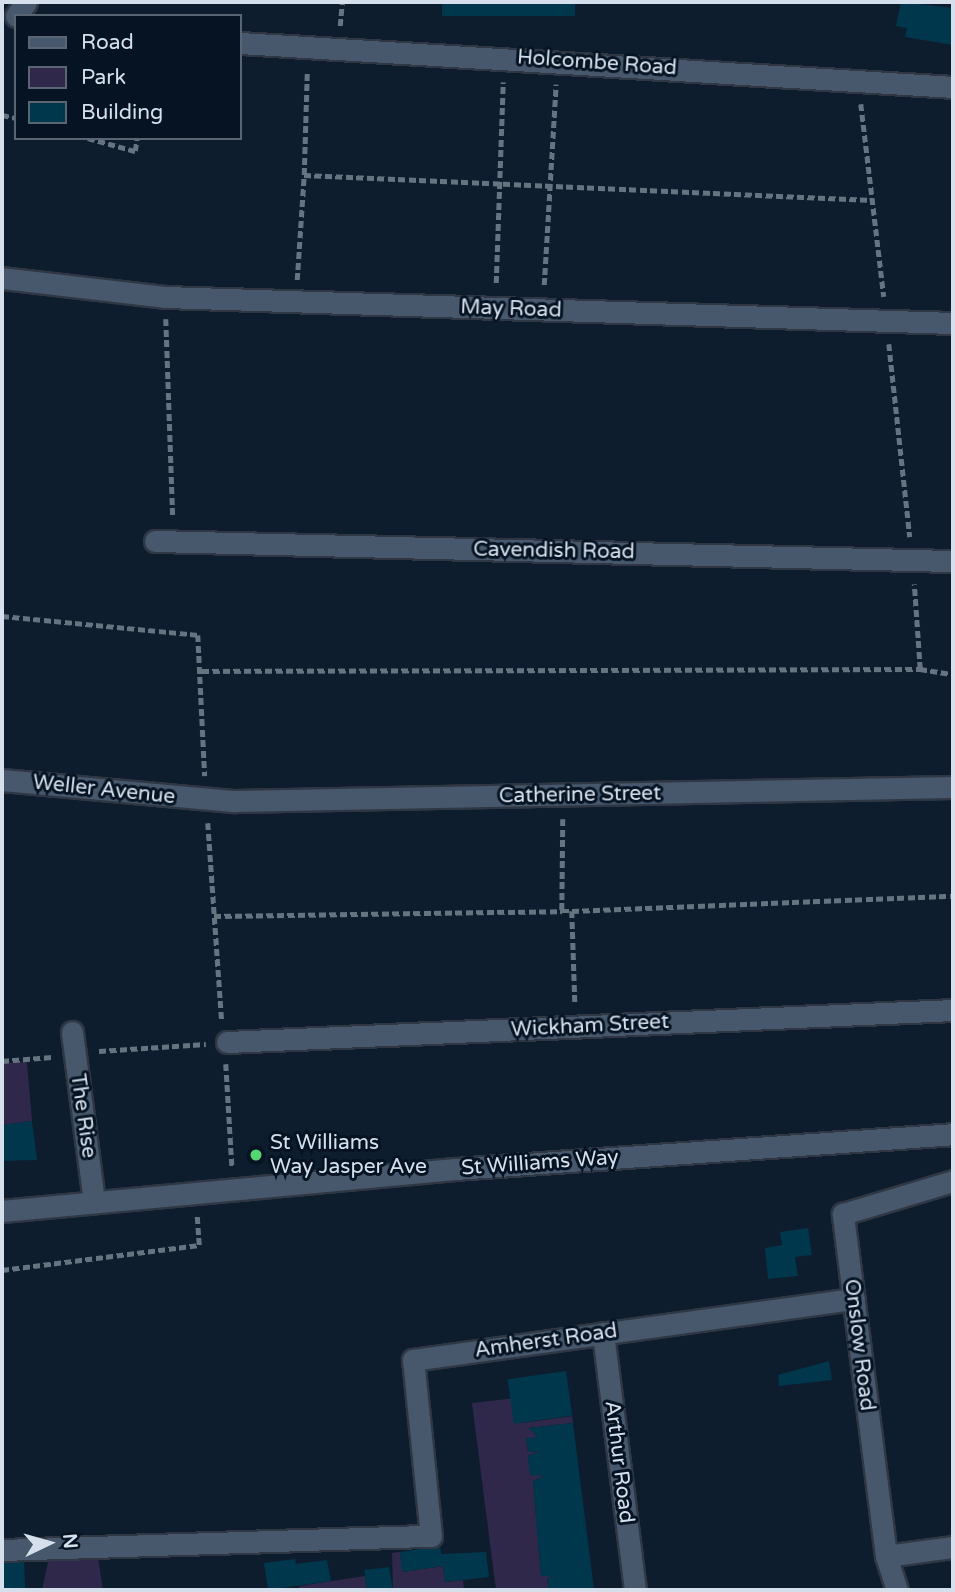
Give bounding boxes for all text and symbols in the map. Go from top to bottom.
legend [14,14,242,140]
text: Road [81,30,134,55]
street label: Holcombe Road [516,45,678,81]
text: Park [81,65,126,90]
text: Building [81,100,163,125]
street label: May Road [460,295,562,323]
street label: Cavendish Road [473,537,635,565]
street label: Weller Avenue [31,770,177,810]
street label: Catherine Street [499,781,661,809]
street label: Wickham Street [510,1009,670,1043]
street label: The Rise [65,1072,101,1160]
place label: St Williams Way Jasper Ave [270,1130,427,1180]
street label: St Williams Way [460,1145,620,1181]
marker: St Williams Way Jasper Ave [248,1147,264,1163]
street label: Onslow Road [838,1278,880,1412]
street label: Amherst Road [473,1319,619,1363]
street label: Arthur Road [599,1399,639,1525]
north arrow [14,1508,84,1578]
text: N [58,1533,82,1550]

